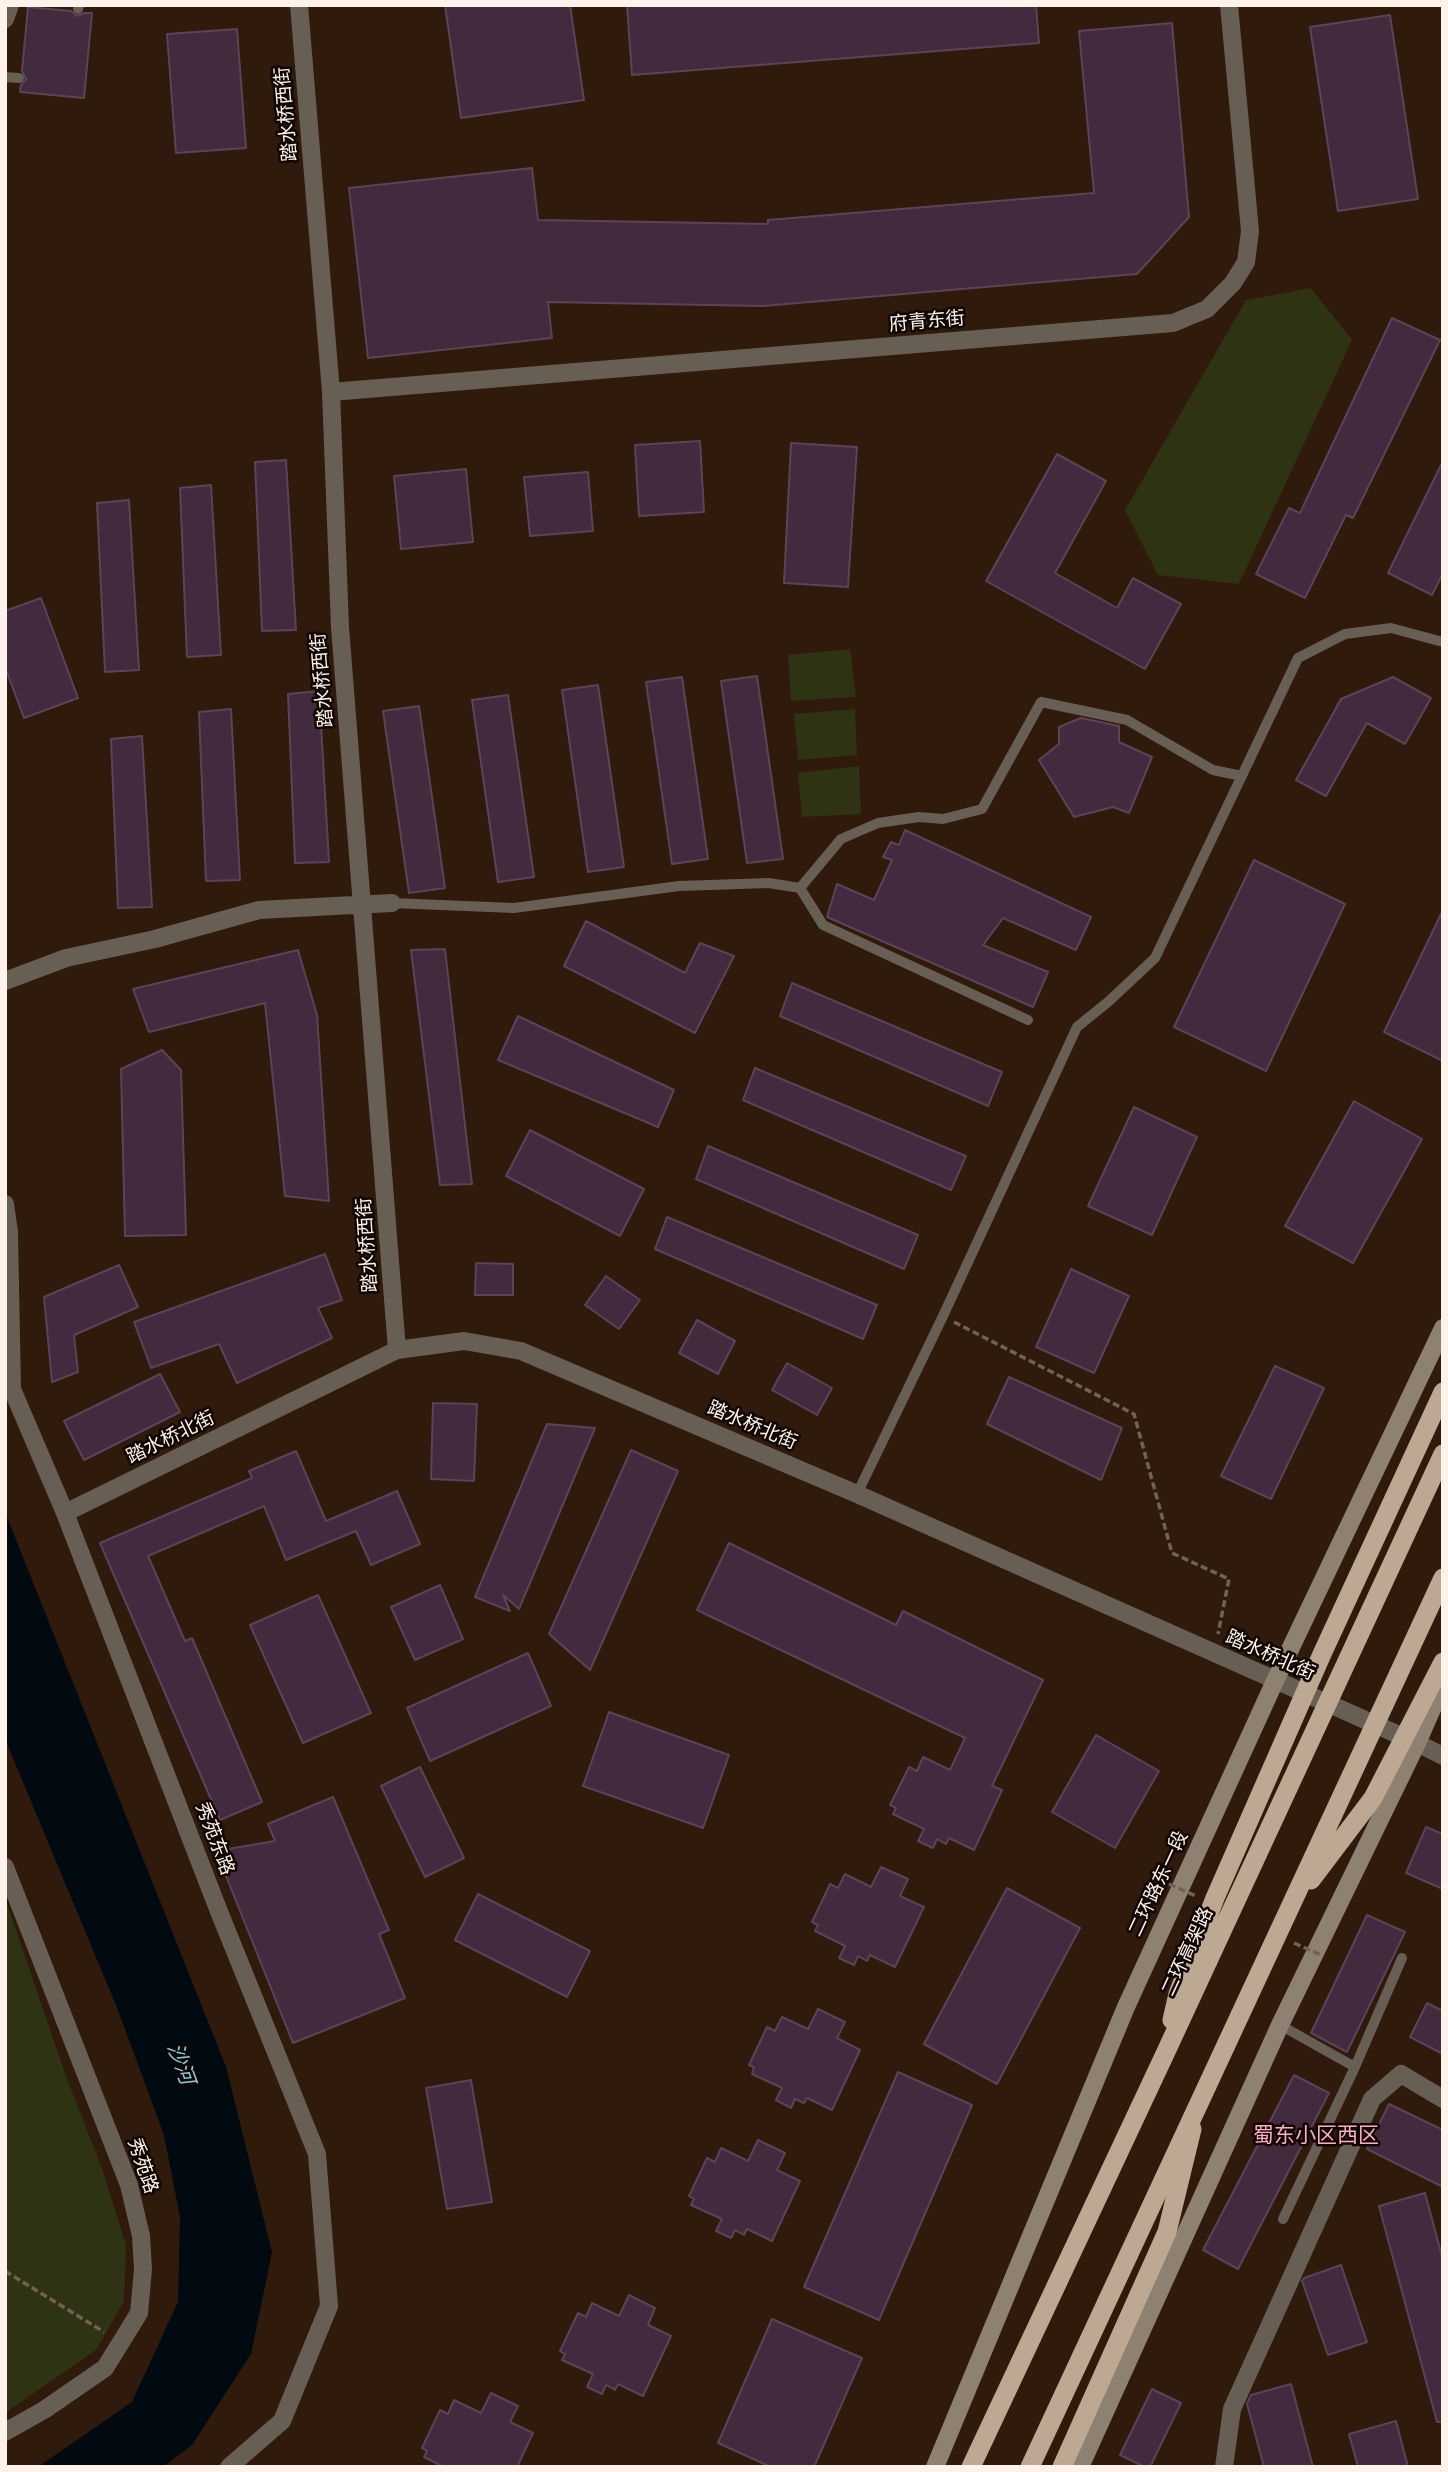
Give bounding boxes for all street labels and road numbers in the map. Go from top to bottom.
street label: 踏水桥西街 [272,66,302,162]
street label: 府青东街 [888,307,966,337]
street label: 踏水桥西街 [308,632,338,728]
street label: 踏水桥西街 [353,1197,383,1293]
street label: 踏水桥北街 [704,1397,800,1455]
street label: 踏水桥北街 [123,1407,219,1469]
street label: 踏水桥北街 [1222,1626,1318,1686]
street label: 秀苑东路 [190,1799,238,1879]
street label: 二环路东一段 [1125,1828,1193,1940]
street label: 二环高架路 [1158,1904,1218,2000]
street label: 秀苑路 [122,2135,162,2197]

